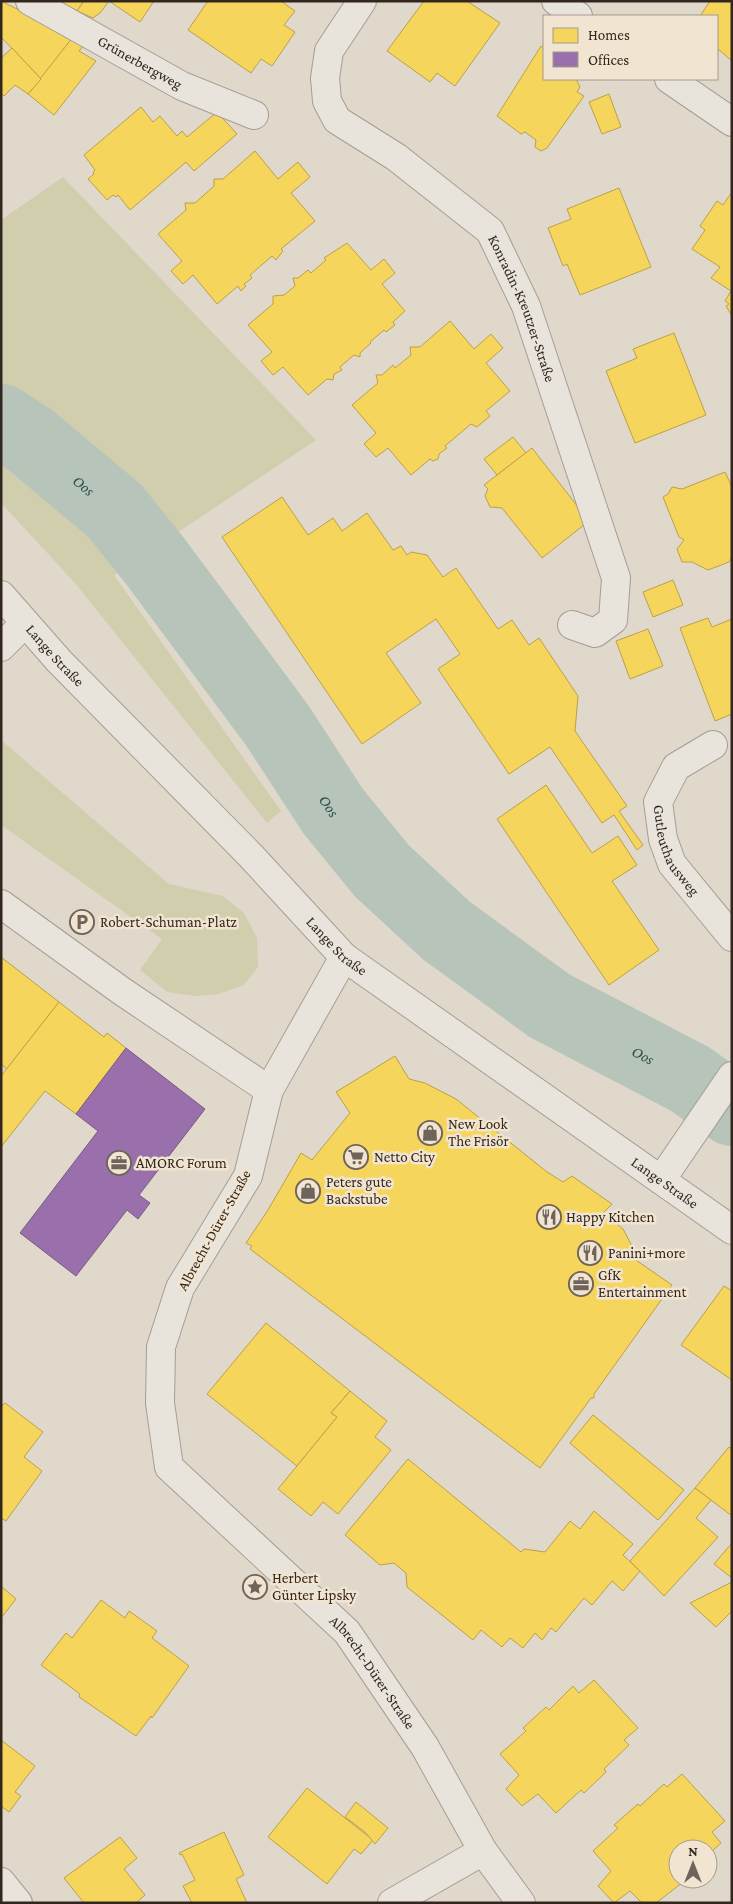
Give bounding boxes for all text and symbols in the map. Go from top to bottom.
legend [543,15,718,80]
text: Homes [588,27,630,43]
street label: Grünerbergweg [95,33,185,93]
text: Offices [588,52,629,68]
street label: Konradin-Kreutzer-Straße [485,232,559,384]
water label: Oos [70,471,98,499]
street label: Lange Straße [23,621,88,690]
water label: Oos [316,791,343,820]
street label: Gutleuthausweg [650,804,703,899]
parking icon: Robert-Schuman-Platz [69,909,95,935]
street label: Lange Straße [303,913,370,979]
place label: Robert-Schuman-Platz [100,914,237,930]
water label: Oos [629,1042,657,1067]
place label: New Look The Frisör [448,1116,510,1149]
shop icon: New Look The Frisör [417,1120,443,1146]
supermarket icon: Netto City [343,1144,369,1170]
place label: Netto City [374,1149,435,1166]
office icon: AMORC Forum [106,1150,132,1176]
street label: Lange Straße [628,1154,702,1212]
place label: AMORC Forum [136,1155,227,1171]
street label: Albrecht-Dürer-Straße [174,1166,254,1293]
place label: Peters gute Backstube [326,1174,392,1207]
shop icon: Peters gute Backstube [295,1178,321,1204]
restaurant icon: Happy Kitchen [536,1204,562,1230]
place label: Happy Kitchen [566,1209,654,1226]
restaurant icon: Panini+more [577,1240,603,1266]
place label: Panini+more [608,1245,686,1261]
place label: GfK Entertainment [598,1267,688,1300]
office icon: GfK Entertainment [568,1271,594,1297]
place label: Herbert Günter Lipsky [272,1570,356,1604]
place icon: Herbert Günter Lipsky [242,1574,268,1600]
street label: Albrecht-Dürer-Straße [327,1612,419,1732]
north arrow [668,1839,718,1889]
text: N [688,1843,698,1859]

